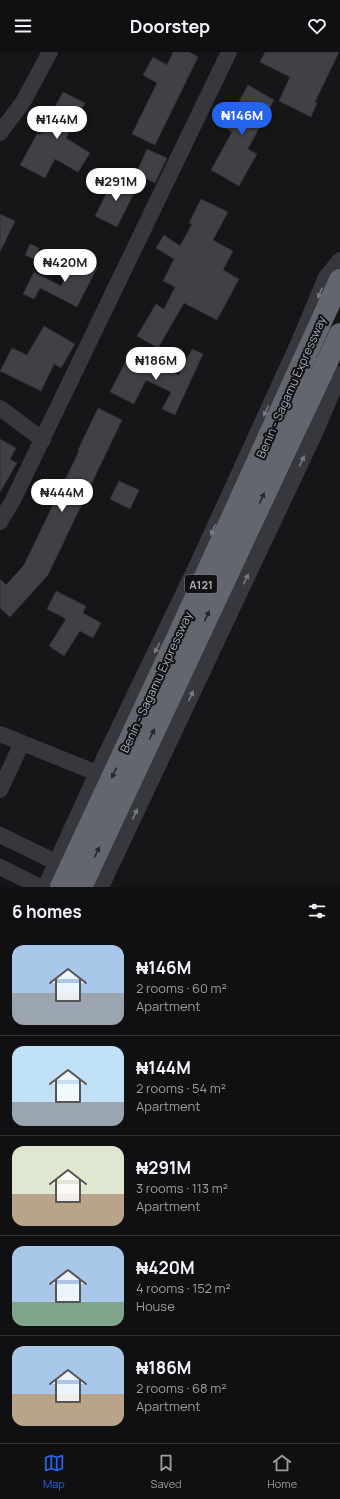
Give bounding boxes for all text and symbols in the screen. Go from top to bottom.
text: Doorstep [130,14,210,38]
icon: menu [12,15,34,37]
icon: heart [306,15,328,37]
pin: ₦146M [214,102,270,136]
pin: ₦144M [29,106,85,140]
text: ₦146M [221,106,263,124]
text: ₦144M [36,110,78,128]
pin: ₦291M [88,168,144,202]
text: ₦291M [95,172,137,190]
pin: ₦420M [37,249,93,283]
text: ₦420M [43,253,87,271]
one-way arrow [316,287,322,299]
street label: Benin - Sagamu Expressway [252,313,330,461]
pin: ₦186M [128,347,184,381]
text: ₦186M [135,351,177,369]
one-way arrow [263,406,269,417]
one-way arrow [299,455,305,467]
pin: ₦444M [34,479,90,513]
text: ₦444M [40,483,84,501]
one-way arrow [259,493,265,504]
one-way arrow [210,524,216,535]
one-way arrow [243,573,249,584]
road number: A121 [185,575,217,593]
street label: Benin - Sagamu Expressway [116,608,197,755]
one-way arrow [204,610,210,622]
one-way arrow [154,642,160,653]
one-way arrow [188,690,194,702]
one-way arrow [149,728,156,740]
one-way arrow [111,768,117,779]
one-way arrow [132,808,138,819]
one-way arrow [94,846,100,857]
text: 6 homes [12,900,82,923]
icon: filters [306,900,328,922]
text: ₦146M [136,956,191,979]
icon: home [44,961,92,1009]
text: 2 rooms · 60 m² [136,979,227,997]
text: Apartment [136,997,200,1015]
text: ₦144M [136,1056,191,1079]
icon: home [44,1062,92,1110]
text: 2 rooms · 54 m² [136,1079,226,1097]
text: Apartment [136,1097,200,1115]
text: ₦291M [136,1156,191,1179]
icon: home [44,1162,92,1210]
text: 3 rooms · 113 m² [136,1179,228,1197]
text: Apartment [136,1197,200,1215]
text: ₦420M [136,1256,194,1279]
icon: home [44,1262,92,1310]
text: 4 rooms · 152 m² [136,1279,231,1297]
text: House [136,1297,175,1315]
text: ₦186M [136,1356,191,1379]
icon: home [44,1362,92,1410]
text: 2 rooms · 68 m² [136,1379,226,1397]
text: Apartment [136,1397,200,1415]
tab: Map [43,1452,65,1491]
tab: Saved [151,1452,182,1491]
tab: Home [267,1452,297,1491]

